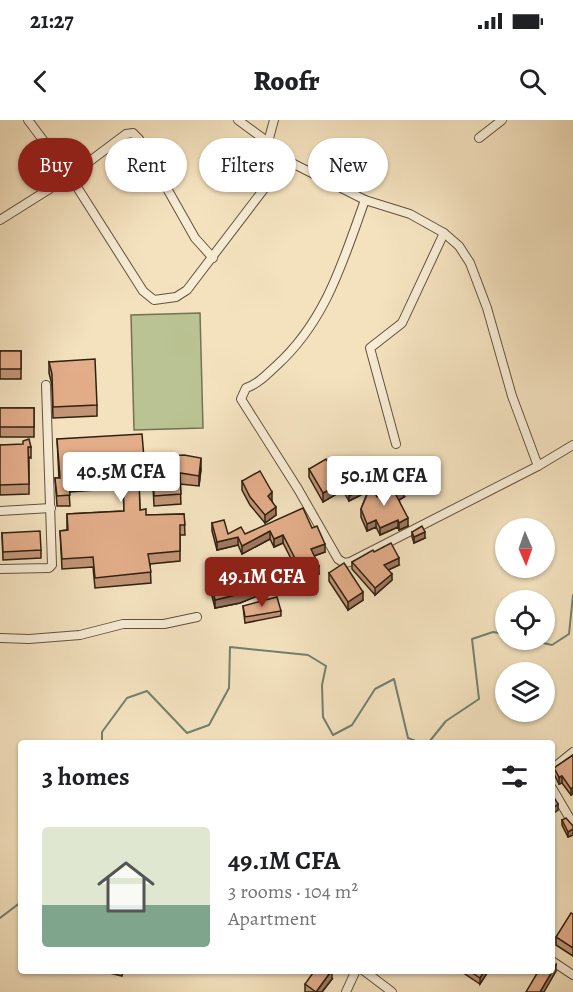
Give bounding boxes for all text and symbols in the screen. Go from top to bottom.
text: 21:27 [30,6,74,36]
text: Roofr [253,63,320,99]
icon: back [24,65,57,98]
icon: search [516,65,549,98]
chip: Buy [18,138,93,192]
chip: Rent [105,138,187,192]
chip: Filters [199,138,296,192]
chip: New [308,138,388,192]
pin: 40.5M CFA [52,452,190,503]
pin: 50.1M CFA [315,456,453,507]
text: 40.5M CFA [77,458,165,485]
text: 50.1M CFA [341,462,427,489]
north arrow [495,518,555,578]
map controls [495,518,555,722]
pin: 49.1M CFA [193,557,331,608]
text: 49.1M CFA [219,563,305,590]
button: locate [495,590,555,650]
button: layers [495,662,555,722]
text: 3 homes [42,759,130,794]
icon: filters [498,760,531,793]
text: 49.1M CFA [228,843,340,878]
icon: home [90,851,162,923]
text: 3 rooms · 104 m² [228,878,358,905]
text: Apartment [228,905,317,932]

